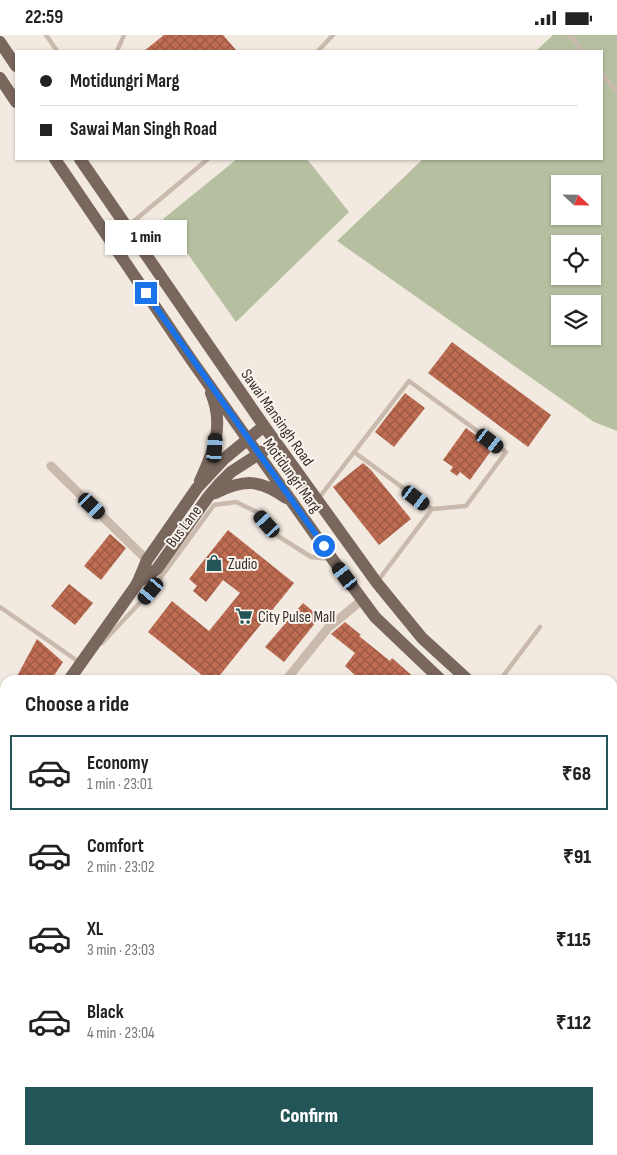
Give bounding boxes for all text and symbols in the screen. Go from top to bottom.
text: 22:59 [25,6,63,29]
text: Motidungri Marg [70,70,179,93]
text: Sawai Man Singh Road [70,118,217,141]
north arrow [551,175,601,225]
map controls [551,175,601,345]
callout: 1 min [105,221,187,255]
text: 1 min [131,228,161,247]
button: locate [551,235,601,285]
route end [135,282,157,304]
button: layers [551,295,601,345]
street label: Sawai Mansingh Road [236,366,317,470]
car [473,426,506,456]
car [206,433,223,463]
street label: Motidungri Marg [259,435,325,517]
car [399,483,432,513]
car [75,490,108,522]
street label: Bus Lane [162,502,206,552]
car [251,508,282,540]
route start [313,535,335,557]
shop icon: Zudio [204,553,224,573]
place label: Zudio [228,555,257,574]
car [329,560,360,592]
car [135,575,166,607]
supermarket icon: City Pulse Mall [234,606,254,626]
place label: City Pulse Mall [258,608,335,627]
text: Choose a ride [25,691,129,718]
icon: car [27,750,72,795]
text: Economy [87,752,149,775]
text: ₹68 [562,763,591,786]
text: 1 min · 23:01 [87,775,153,794]
icon: car [27,833,72,878]
text: Comfort [87,835,144,858]
text: ₹91 [563,846,591,869]
text: 2 min · 23:02 [87,858,155,877]
icon: car [27,916,72,961]
text: XL [87,918,103,941]
text: ₹115 [556,929,591,952]
text: 3 min · 23:03 [87,941,155,960]
icon: car [27,999,72,1044]
text: Black [87,1001,124,1024]
text: ₹112 [556,1012,591,1035]
text: 4 min · 23:04 [87,1024,155,1043]
button: Confirm [25,1087,593,1145]

